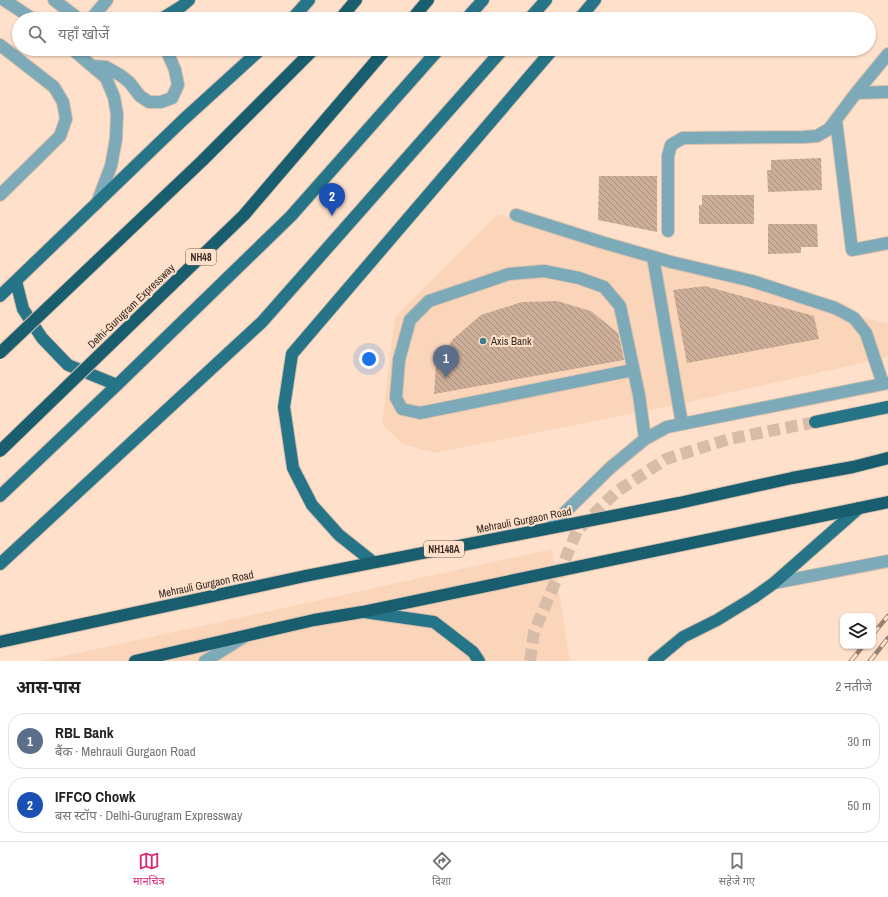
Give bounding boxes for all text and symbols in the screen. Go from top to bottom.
search box [12,12,876,56]
icon: search [26,23,48,45]
text: यहाँ खोजें [58,23,109,44]
pin: 2 [319,183,345,216]
road number: NH48 [186,249,216,265]
street label: Delhi-Gurugram Expressway [84,260,178,351]
place label: Axis Bank [490,334,532,348]
marker: Axis Bank [478,336,488,346]
pin: 1 [433,345,459,378]
your location [359,349,379,369]
street label: Mehrauli Gurgaon Road [475,504,573,536]
road number: NH148A [424,541,464,557]
street label: Mehrauli Gurgaon Road [157,567,255,601]
map controls [840,613,876,649]
button: layers [840,613,876,649]
text: आस-पास [16,675,81,698]
text: 2 नतीजे [835,678,872,695]
text: RBL Bank [55,722,114,743]
text: 1 [27,733,33,750]
text: 30 m [847,733,871,750]
text: बैंक · Mehrauli Gurgaon Road [55,743,196,760]
text: IFFCO Chowk [55,786,136,807]
text: 2 [27,797,33,814]
text: 50 m [847,797,871,814]
text: बस स्टॉप · Delhi-Gurugram Expressway [55,807,242,824]
tab: मानचित्र [133,850,165,889]
tab: दिशा [431,850,453,889]
tab: सहेजे गए [719,850,755,889]

